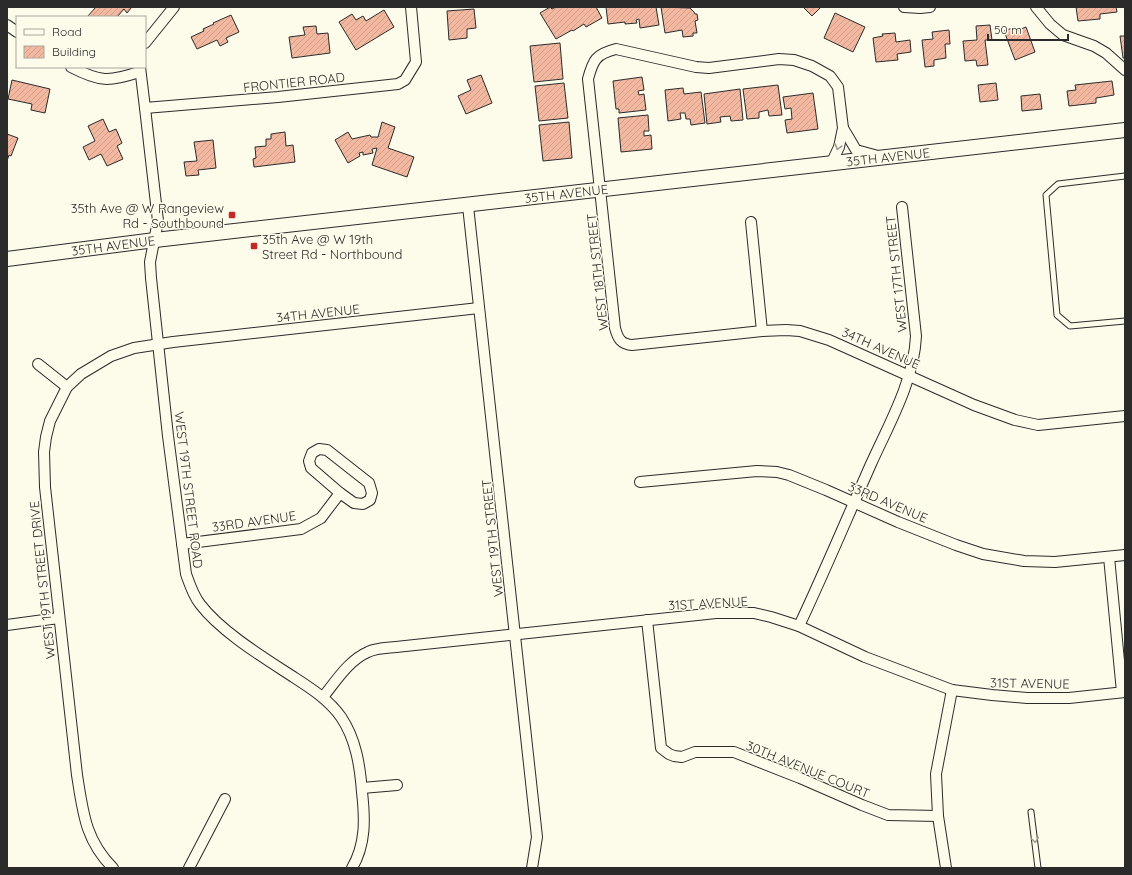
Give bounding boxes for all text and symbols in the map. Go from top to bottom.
legend [16,16,146,68]
scale bar [988,16,1068,42]
text: 50 m [994,22,1022,37]
text: Road [52,24,82,39]
text: Building [52,44,96,59]
street label: FRONTIER ROAD [242,69,346,95]
one-way arrow [834,143,843,150]
street label: 35TH AVENUE [845,144,931,170]
street label: 35TH AVENUE [523,181,609,206]
place label: 35th Ave @ W Rangeview Rd - Southbound [71,200,224,231]
marker: 35th Ave @ W Rangeview Rd - Southbound [227,210,237,220]
street label: WEST 18TH STREET [583,212,611,331]
street label: WEST 17TH STREET [882,215,910,333]
place label: 35th Ave @ W 19th Street Rd - Northbound [262,231,402,262]
street label: 35TH AVENUE [70,232,156,259]
marker: 35th Ave @ W 19th Street Rd - Northbound [249,241,259,251]
street label: 34TH AVENUE [275,301,361,325]
street label: 34TH AVENUE [839,324,923,372]
street label: WEST 19TH STREET ROAD [171,411,207,569]
street label: WEST 19TH STREET [478,478,506,597]
street label: 33RD AVENUE [846,478,930,526]
street label: WEST 19TH STREET DRIVE [26,500,58,660]
street label: 33RD AVENUE [211,507,297,535]
street label: 31ST AVENUE [668,593,748,613]
street label: 31ST AVENUE [990,674,1070,692]
street label: 30TH AVENUE COURT [744,737,872,801]
one-way arrow [1030,837,1039,843]

